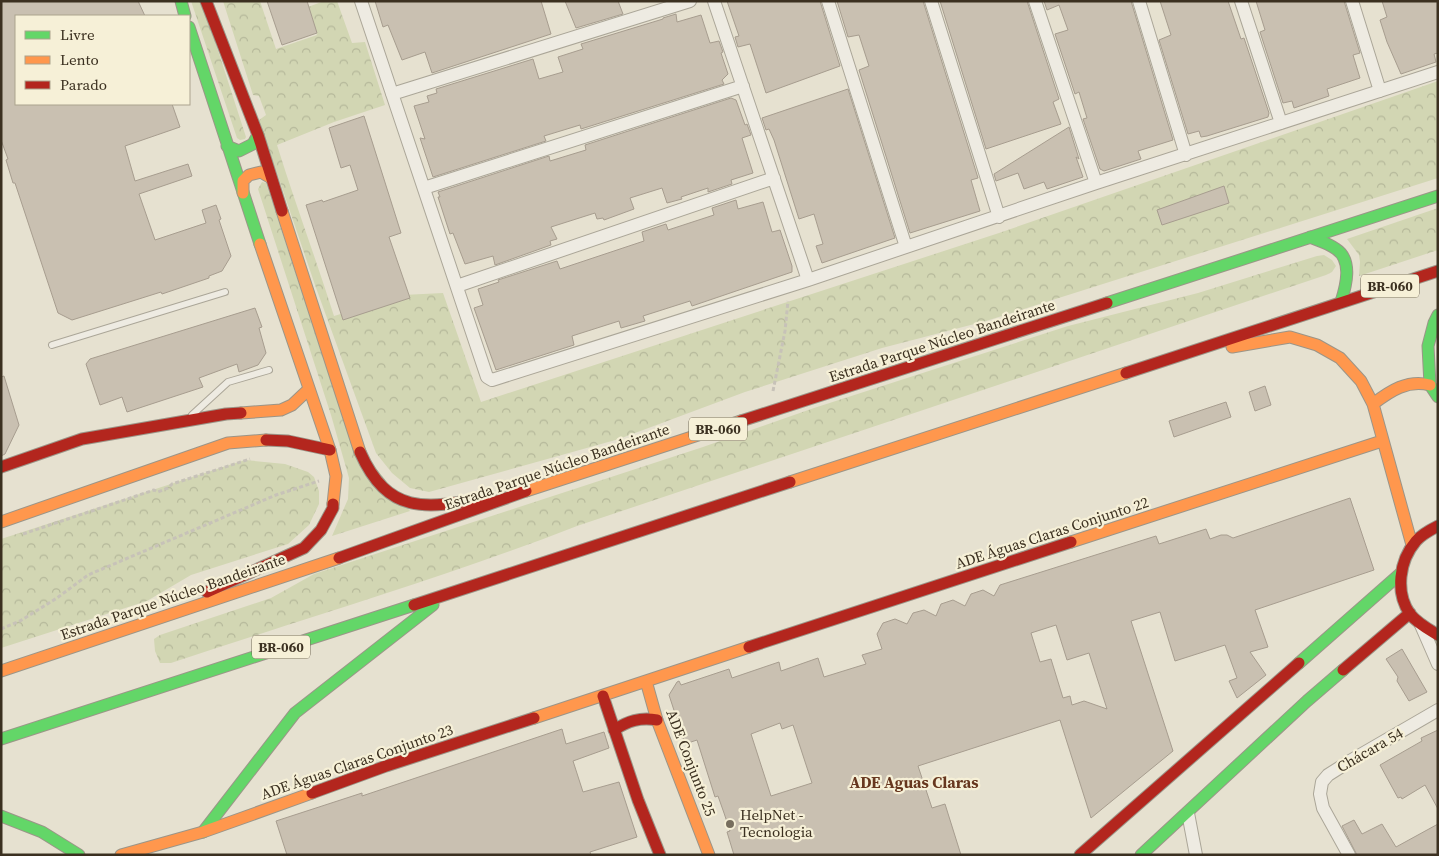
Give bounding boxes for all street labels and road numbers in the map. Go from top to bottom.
road number: BR-060 [1361,274,1419,298]
street label: Estrada Parque Núcleo Bandeirante [826,294,1058,387]
street label: Estrada Parque Núcleo Bandeirante [442,418,672,515]
road number: BR-060 [689,418,747,440]
street label: ADE Águas Claras Conjunto 22 [952,491,1151,574]
street label: Estrada Parque Núcleo Bandeirante [58,548,288,645]
road number: BR-060 [252,636,310,659]
street label: ADE Conjunto 25 [661,706,721,819]
street label: ADE Águas Claras Conjunto 23 [258,719,456,804]
street label: Chácara 54 [1333,722,1407,777]

